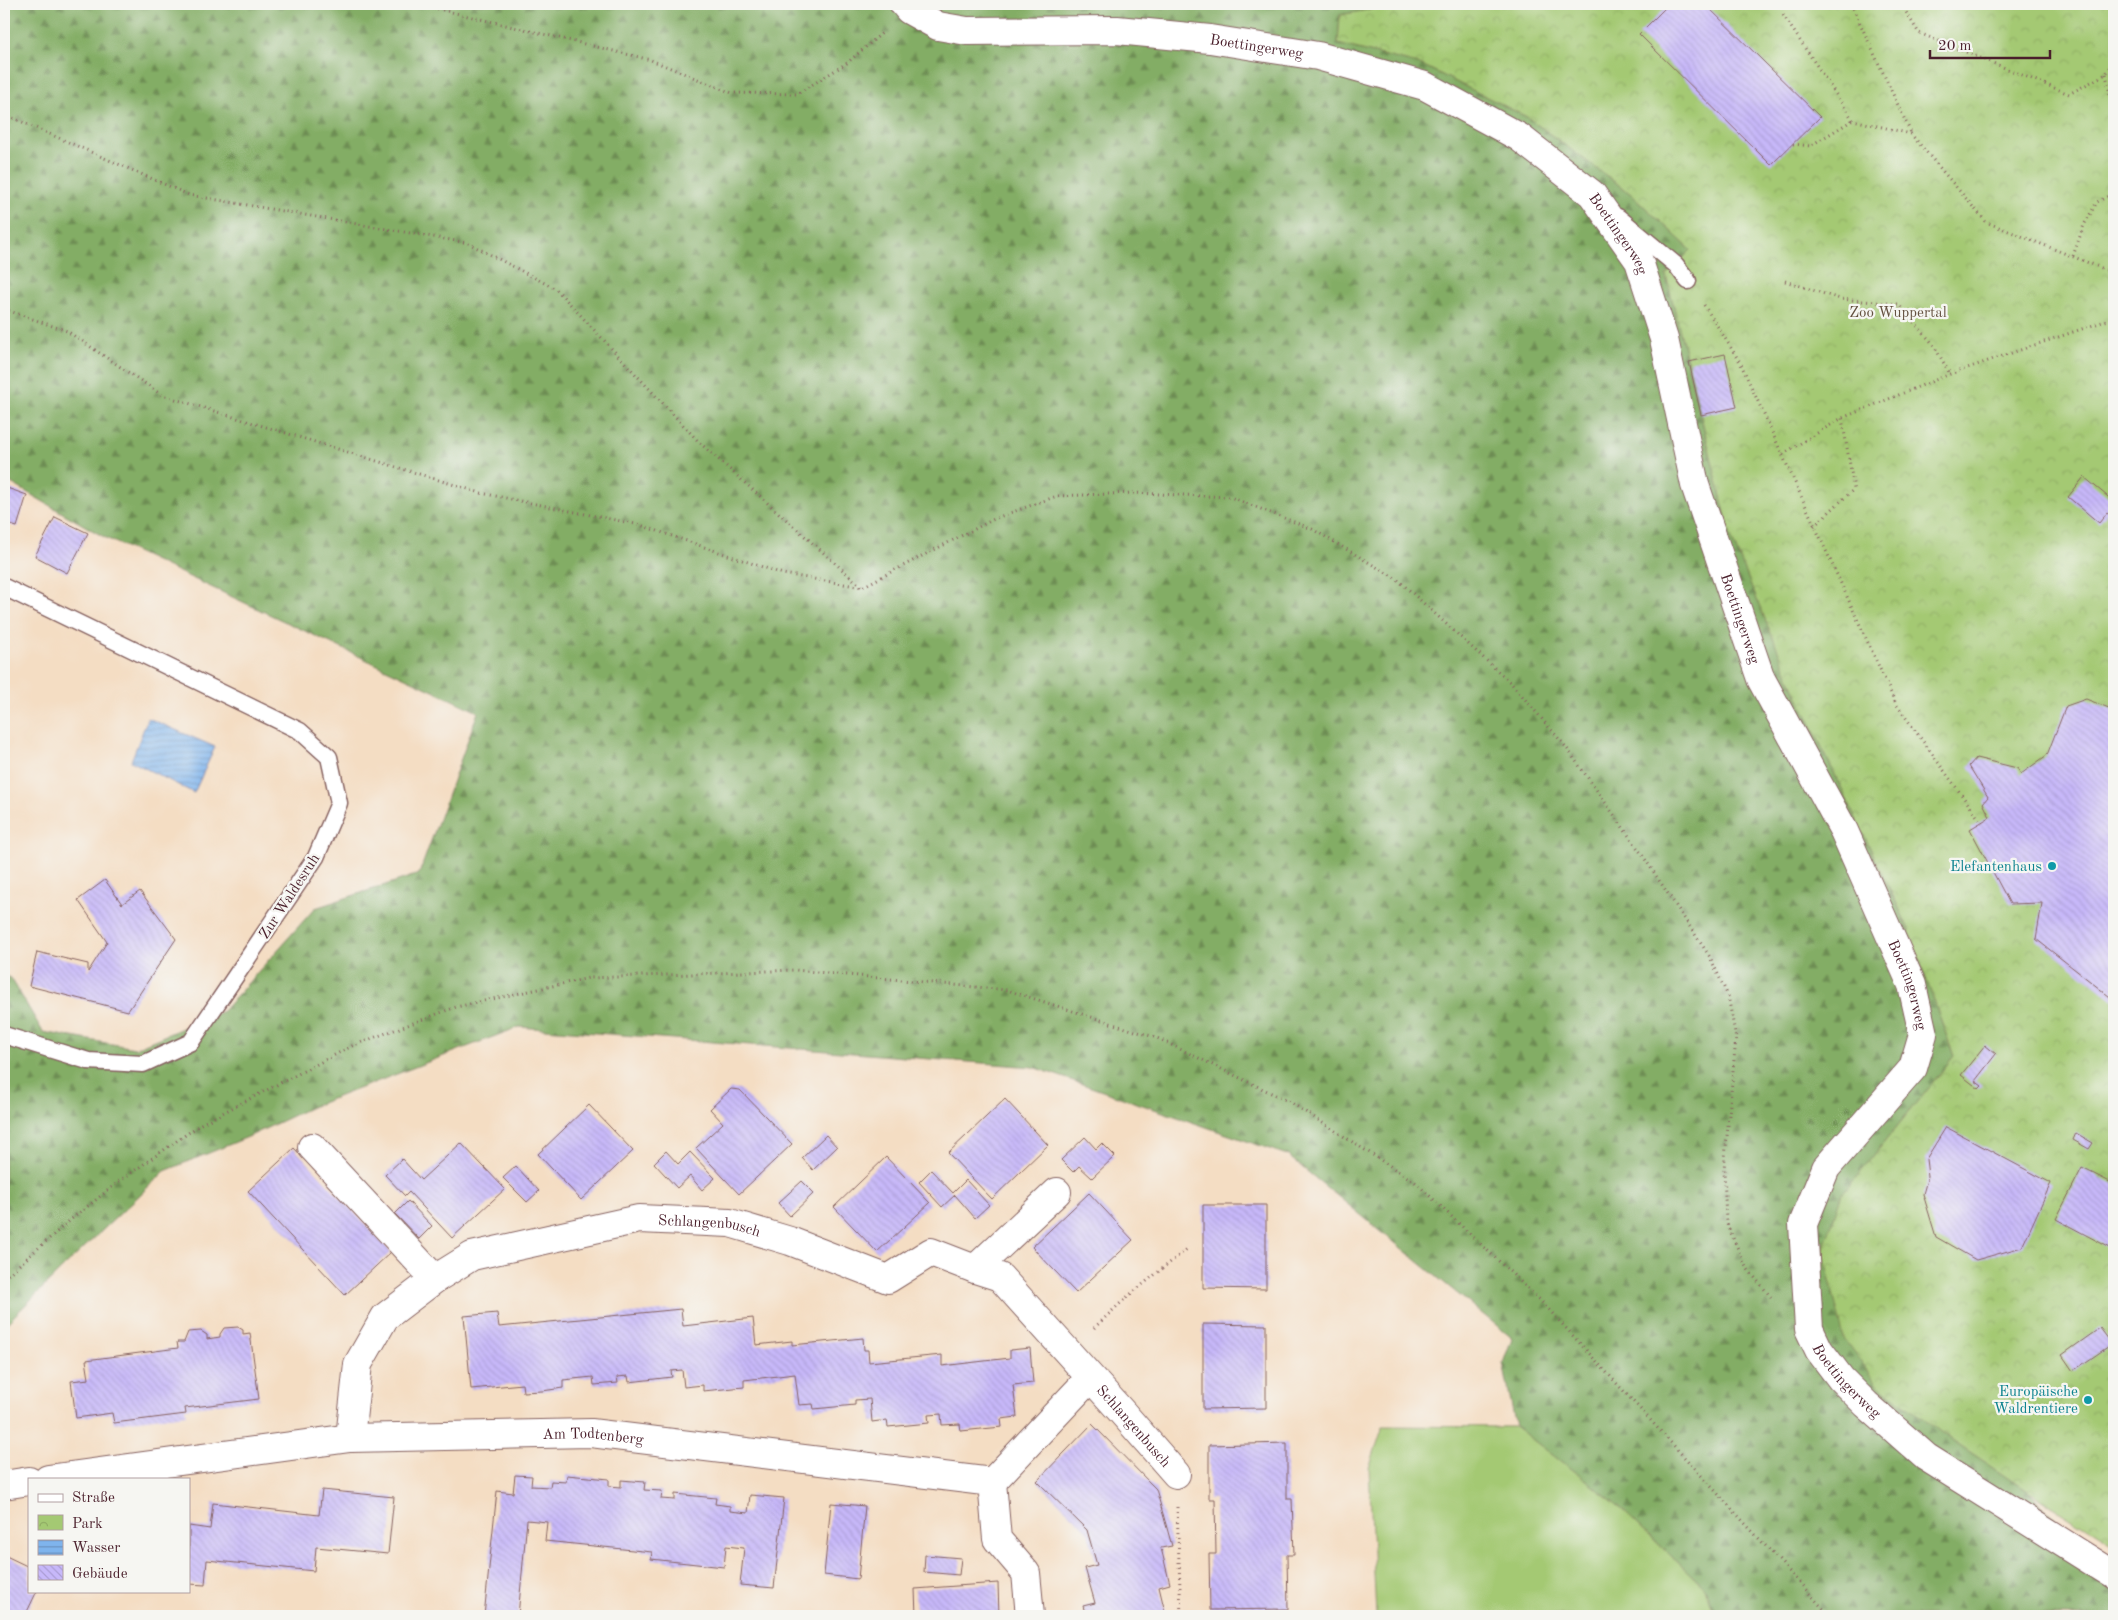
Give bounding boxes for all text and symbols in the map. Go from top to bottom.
scale bar [1930,28,2050,60]
street label: Boettingerweg [1209,33,1304,63]
text: 20 m [1938,39,1972,54]
street label: Boettingerweg [1585,191,1649,277]
park label: Zoo Wuppertal [1849,306,1947,321]
street label: Boettingerweg [1717,572,1761,666]
street label: Zur Waldesruh [257,852,323,942]
place label: Elefantenhaus [1950,860,2042,875]
marker: Elefantenhaus [2046,860,2058,872]
street label: Boettingerweg [1884,938,1928,1032]
street label: Schlangenbusch [658,1214,762,1241]
street label: Boettingerweg [1808,1342,1883,1422]
street label: Schlangenbusch [1093,1383,1173,1471]
place label: Europäische Waldrentiere [1993,1385,2078,1417]
marker: Europäische Waldrentiere [2082,1394,2094,1406]
street label: Am Todtenberg [542,1427,644,1448]
legend [28,1478,190,1592]
text: Straße [72,1491,115,1506]
text: Park [72,1517,103,1532]
text: Wasser [72,1541,120,1556]
text: Gebäude [72,1567,128,1582]

